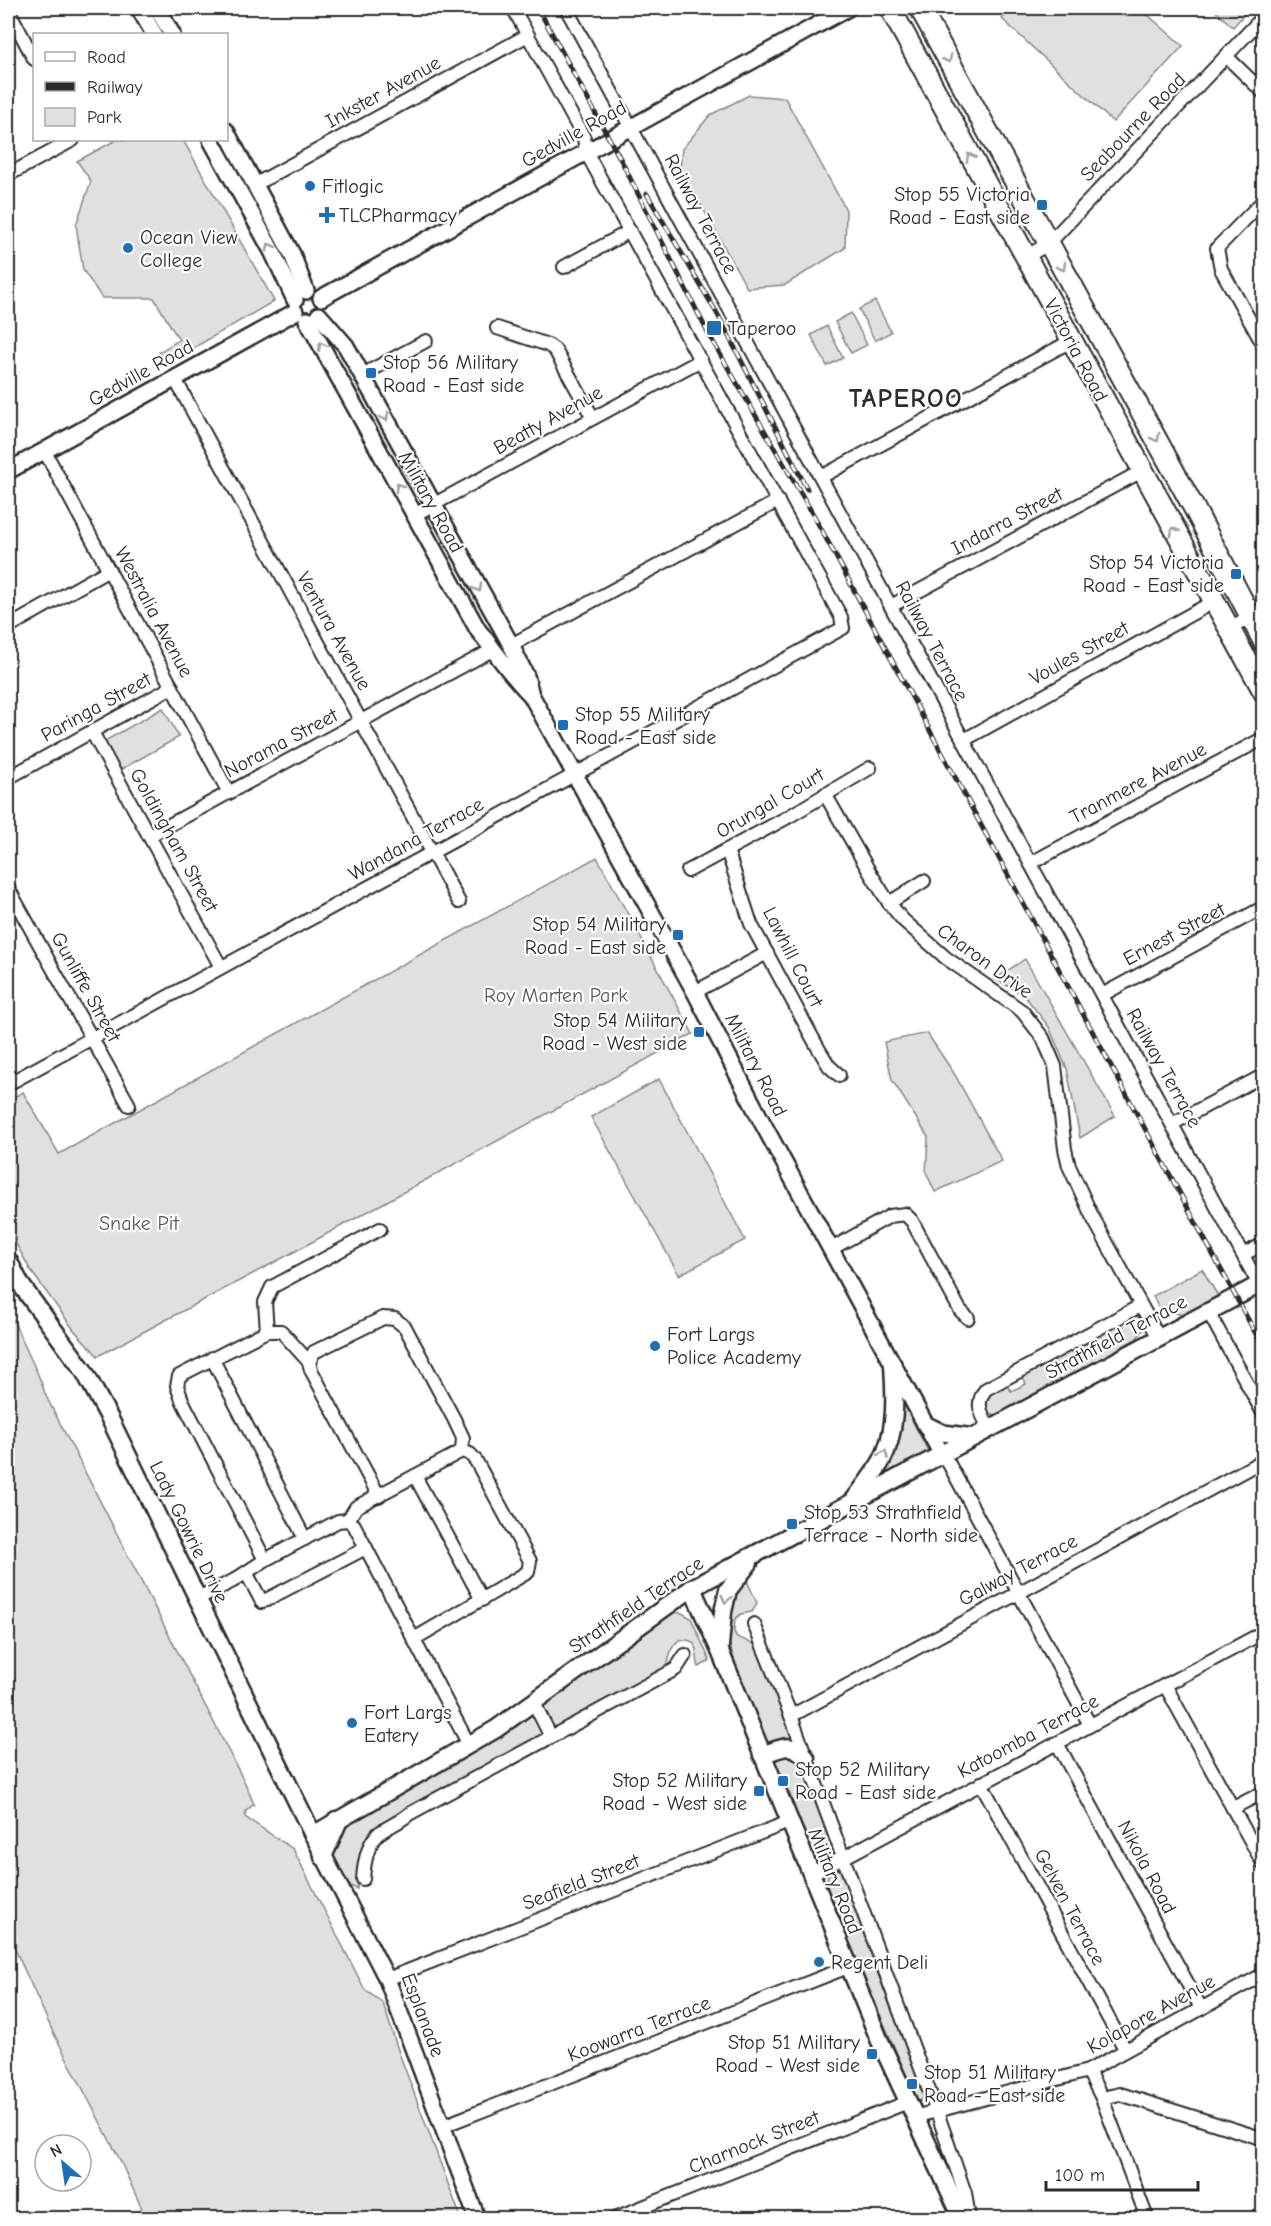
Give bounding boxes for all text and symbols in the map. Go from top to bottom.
legend [33,33,228,141]
text: Road [87,47,126,68]
street label: Inkster Avenue [322,51,444,133]
one-way arrow [941,53,952,63]
street label: Seabourne Road [1075,68,1191,186]
text: Railway [87,77,144,98]
street label: Gedville Road [517,96,631,172]
text: Park [87,107,122,128]
street label: Railway Terrace [660,150,742,278]
one-way arrow [966,153,977,163]
place label: Fitlogic [322,175,384,198]
marker: Fitlogic [303,179,317,193]
place label: Stop 55 Victoria Road - East side [889,183,1030,229]
marker: Stop 55 Victoria Road - East side [1035,198,1049,212]
place label: TLCPharmacy [339,204,457,227]
marker: TLCPharmacy [320,208,334,222]
place label: Ocean View College [140,226,238,272]
marker: Ocean View College [121,241,135,255]
one-way arrow [266,242,277,253]
one-way arrow [1055,261,1066,271]
street label: Victoria Road [1039,295,1113,405]
place label: Taperoo [728,317,796,340]
marker: Taperoo [705,319,723,337]
street label: Gedville Road [84,335,198,411]
one-way arrow [318,342,329,353]
place label: Stop 56 Military Road - East side [383,351,524,397]
marker: Stop 56 Military Road - East side [364,366,378,380]
street label: Beatty Avenue [490,381,606,459]
district label: TAPEROO [849,384,963,414]
one-way arrow [378,411,389,421]
one-way arrow [1148,432,1160,442]
street label: Military Road [394,447,468,557]
street label: Indarra Street [948,482,1068,560]
one-way arrow [395,483,406,493]
one-way arrow [1170,527,1181,537]
street label: Westralia Avenue [110,543,198,681]
place label: Stop 54 Victoria Road - East side [1083,551,1224,597]
marker: Stop 54 Victoria Road - East side [1229,567,1243,581]
street label: Ventura Avenue [292,568,376,694]
street label: Railway Terrace [891,577,973,705]
one-way arrow [471,582,482,592]
street label: Voules Street [1025,616,1134,690]
street label: Paringa Street [37,667,156,747]
street label: Norama Street [220,703,343,783]
place label: Stop 55 Military Road - East side [575,703,716,749]
marker: Stop 55 Military Road - East side [556,718,570,732]
street label: Tranmere Avenue [1066,737,1210,829]
street label: Orungal Court [712,762,829,843]
street label: Goldingham Street [125,764,224,917]
street label: Wandana Terrace [345,792,487,886]
street label: Ernest Street [1119,897,1230,970]
street label: Lawhill Court [758,903,829,1012]
place label: Stop 54 Military Road - East side [525,913,666,959]
street label: Charon Drive [933,919,1037,1003]
street label: Gunliffe Street [46,928,126,1047]
marker: Stop 54 Military Road - East side [671,928,685,942]
park label: Roy Marten Park [484,984,628,1007]
street label: Railway Terrace [1122,1004,1206,1132]
place label: Stop 54 Military Road - West side [542,1009,687,1055]
street label: Military Road [720,1010,792,1120]
marker: Stop 54 Military Road - West side [692,1025,706,1039]
park label: Snake Pit [99,1212,180,1235]
street label: Strathfield Terrace [1041,1290,1191,1384]
place label: Fort Largs Police Academy [667,1323,801,1369]
marker: Fort Largs Police Academy [648,1339,662,1353]
one-way arrow [876,1450,888,1461]
street label: Lady Gowrie Drive [145,1457,233,1607]
place label: Stop 53 Strathfield Terrace - North side [804,1501,978,1547]
marker: Stop 53 Strathfield Terrace - North side [785,1517,799,1531]
street label: Galway Terrace [955,1529,1081,1611]
street label: Strathfield Terrace [564,1552,708,1658]
one-way arrow [721,1593,734,1603]
street label: Katoomba Terrace [954,1689,1102,1783]
place label: Fort Largs Eatery [364,1701,452,1747]
marker: Fort Largs Eatery [345,1716,359,1730]
place label: Stop 52 Military Road - East side [795,1758,936,1804]
place label: Stop 52 Military Road - West side [602,1769,747,1815]
marker: Stop 52 Military Road - East side [776,1774,790,1788]
marker: Stop 52 Military Road - West side [752,1784,766,1798]
street label: Nikola Road [1113,1817,1181,1917]
street label: Military Road [803,1825,867,1937]
street label: Gelven Terrace [1030,1845,1110,1969]
street label: Seafield Street [519,1849,644,1915]
place label: Regent Deli [831,1951,928,1974]
marker: Regent Deli [812,1955,826,1969]
street label: Kolapore Avenue [1083,1969,1219,2059]
street label: Esplanade [397,1970,449,2060]
street label: Koowarra Terrace [564,1991,714,2067]
place label: Stop 51 Military Road - West side [715,2031,860,2077]
marker: Stop 51 Military Road - West side [865,2047,879,2061]
place label: Stop 51 Military Road - East side [924,2061,1065,2107]
marker: Stop 51 Military Road - East side [905,2077,919,2091]
street label: Charnock Street [685,2105,824,2179]
north arrow [33,2133,93,2193]
text: N [47,2140,65,2161]
scale bar [1046,2154,1198,2192]
text: 100 m [1055,2165,1105,2186]

